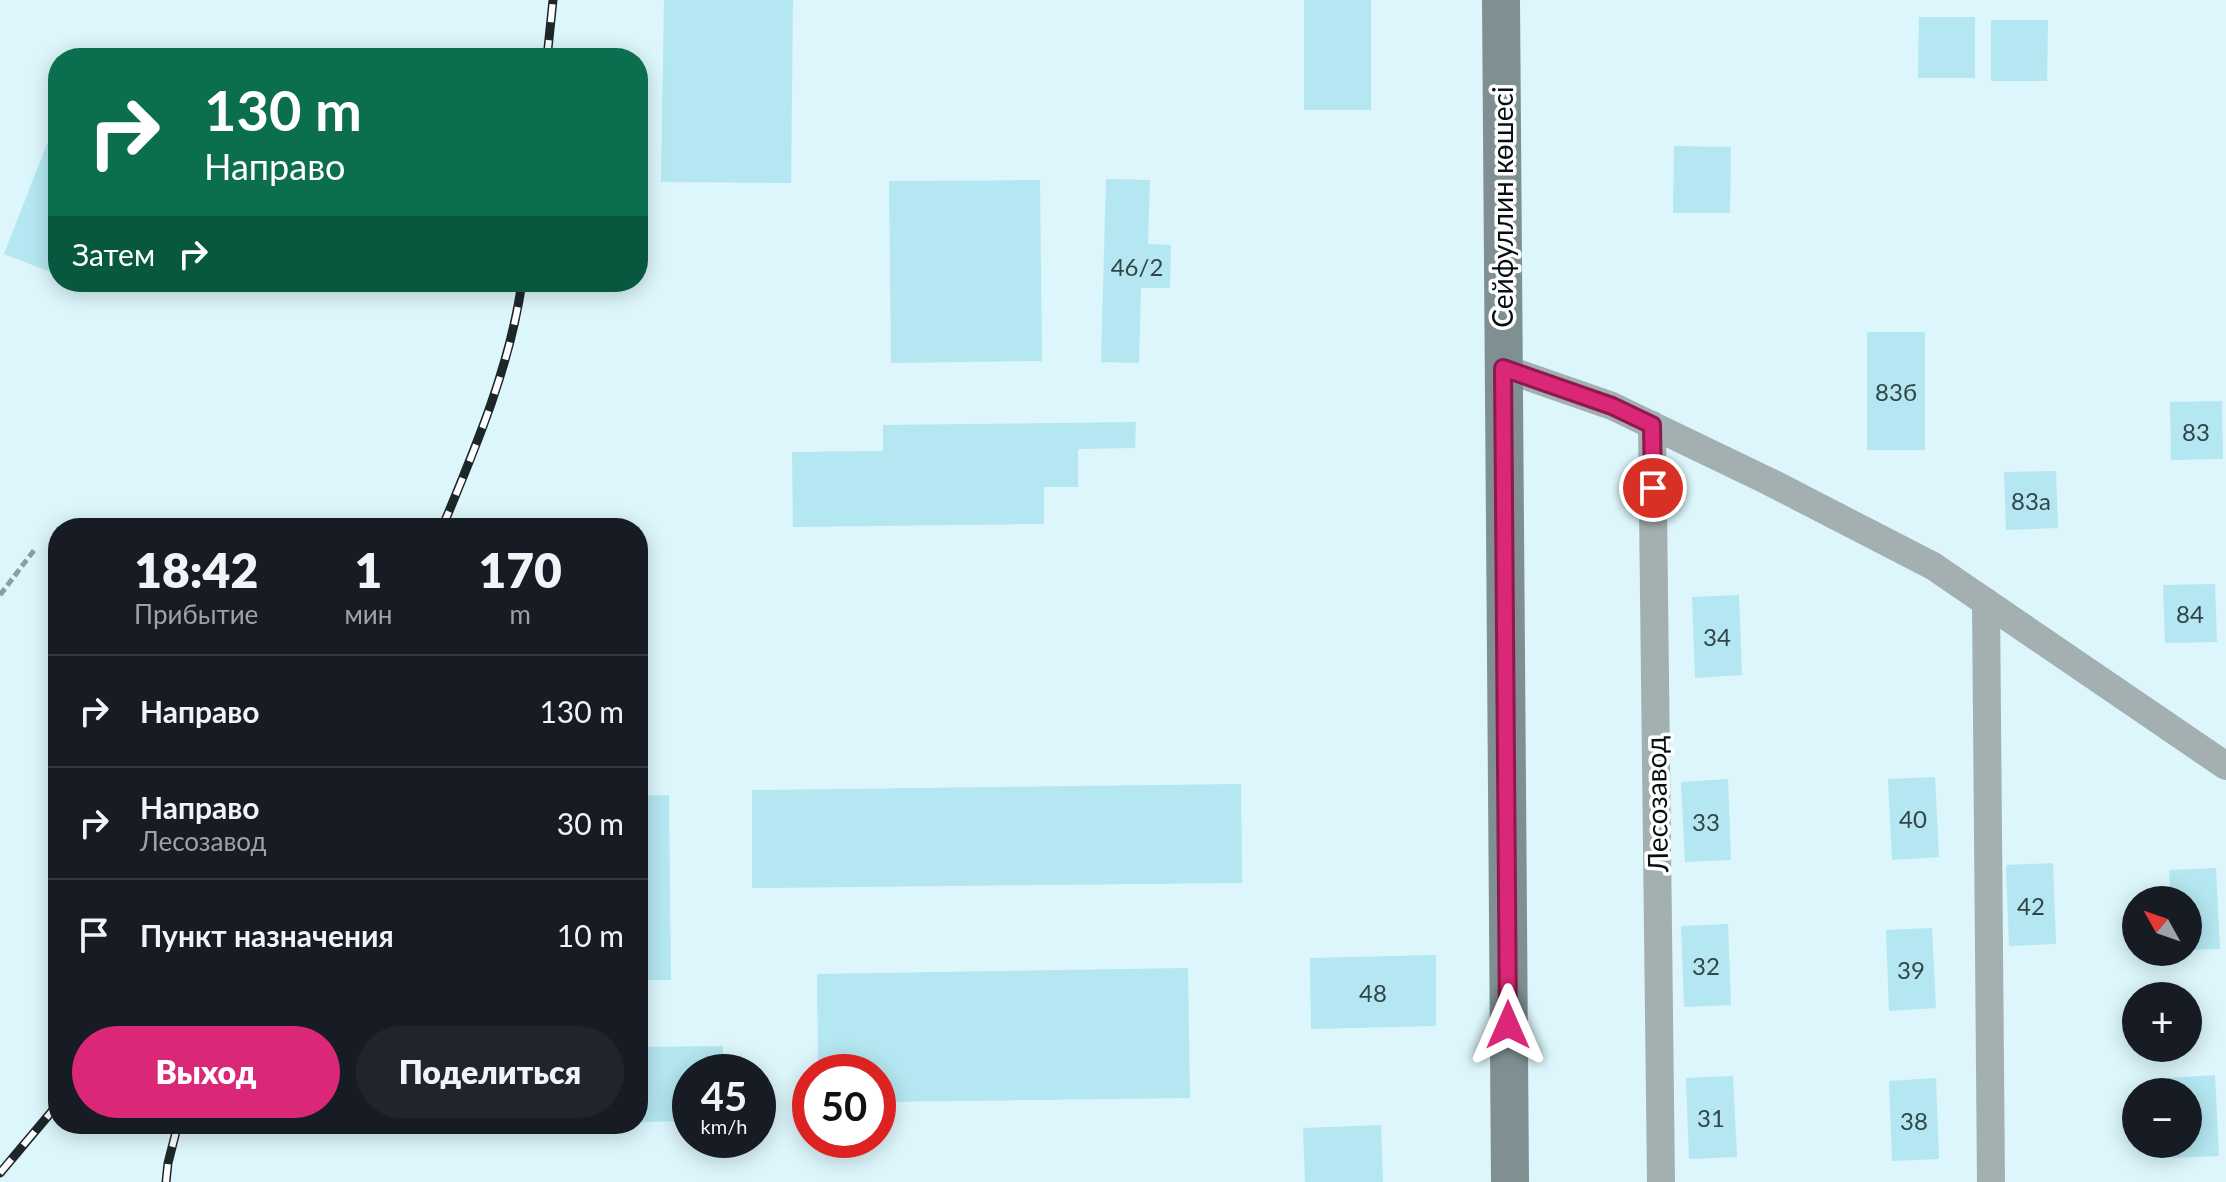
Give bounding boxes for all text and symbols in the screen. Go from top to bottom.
text: 130 m [204,76,362,143]
icon: right [72,80,176,184]
street label: Сейфуллин көшесі [1485,86,1519,328]
text: Направо [204,144,345,188]
icon: right [171,232,215,276]
text: Затем [72,236,155,272]
house number: 46/2 [1111,252,1163,281]
house number: 83б [1875,377,1917,406]
house number: 83 [2182,417,2210,446]
pin [1619,454,1687,522]
icon: arrive [1631,466,1675,510]
house number: 83а [2011,486,2051,515]
text: 18:42 [134,541,258,598]
text: 1 [354,541,382,598]
text: 170 [478,541,562,598]
text: Прибытие [134,598,258,630]
text: мин [344,598,392,630]
text: m [509,598,531,630]
house number: 84 [2176,599,2204,628]
house number: 34 [1703,622,1731,651]
icon: right [72,689,116,733]
text: Направо [140,693,260,729]
text: 130 m [539,693,624,729]
street label: Лесозавод [1638,736,1674,873]
text: Направо [140,789,260,825]
icon: right [72,801,116,845]
house number: 40 [1899,804,1927,833]
text: 30 m [557,805,624,841]
house number: 33 [1692,807,1720,836]
text: Лесозавод [140,825,267,857]
north arrow [2122,886,2202,966]
map controls [2122,886,2202,1158]
house number: 42 [2017,891,2045,920]
icon: arrive [72,913,116,957]
text: Пункт назначения [140,917,394,953]
text: 10 m [557,917,624,953]
house number: 32 [1692,951,1720,980]
house number: 39 [1897,955,1925,984]
house number: 48 [1359,978,1387,1007]
button: + [2122,982,2202,1062]
position arrow [1466,983,1550,1067]
button: Выход [72,1026,340,1118]
button: Поделиться [356,1026,624,1118]
speed limit sign: 50 [792,1054,896,1158]
text: 45 [701,1072,747,1120]
button: − [2122,1078,2202,1158]
house number: 31 [1697,1103,1725,1132]
house number: 38 [1900,1106,1928,1135]
text: km/h [701,1114,747,1138]

